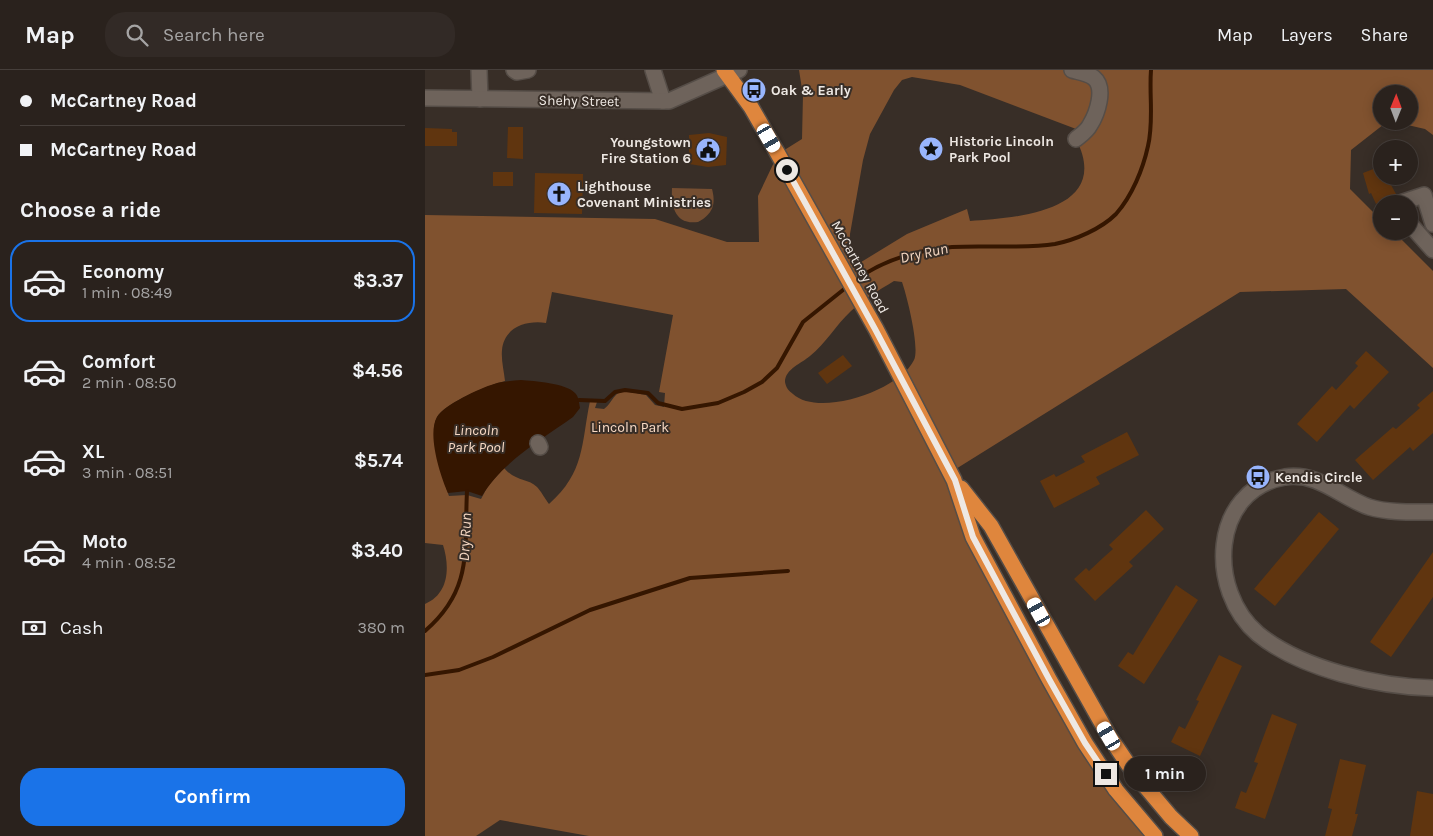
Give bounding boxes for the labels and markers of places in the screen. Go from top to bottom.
bus stop icon: Oak & Early [741,77,767,103]
place label: Oak & Early [771,82,851,99]
place label: Historic Lincoln Park Pool [949,133,1054,166]
place label: Youngstown Fire Station 6 [601,134,691,167]
place icon: Historic Lincoln Park Pool [918,136,944,162]
public building icon: Youngstown Fire Station 6 [695,137,721,163]
place label: Lighthouse Covenant Ministries [577,178,711,211]
church icon: Lighthouse Covenant Ministries [546,181,572,207]
bus stop icon: Kendis Circle [1245,464,1271,490]
place label: Kendis Circle [1275,469,1362,486]

